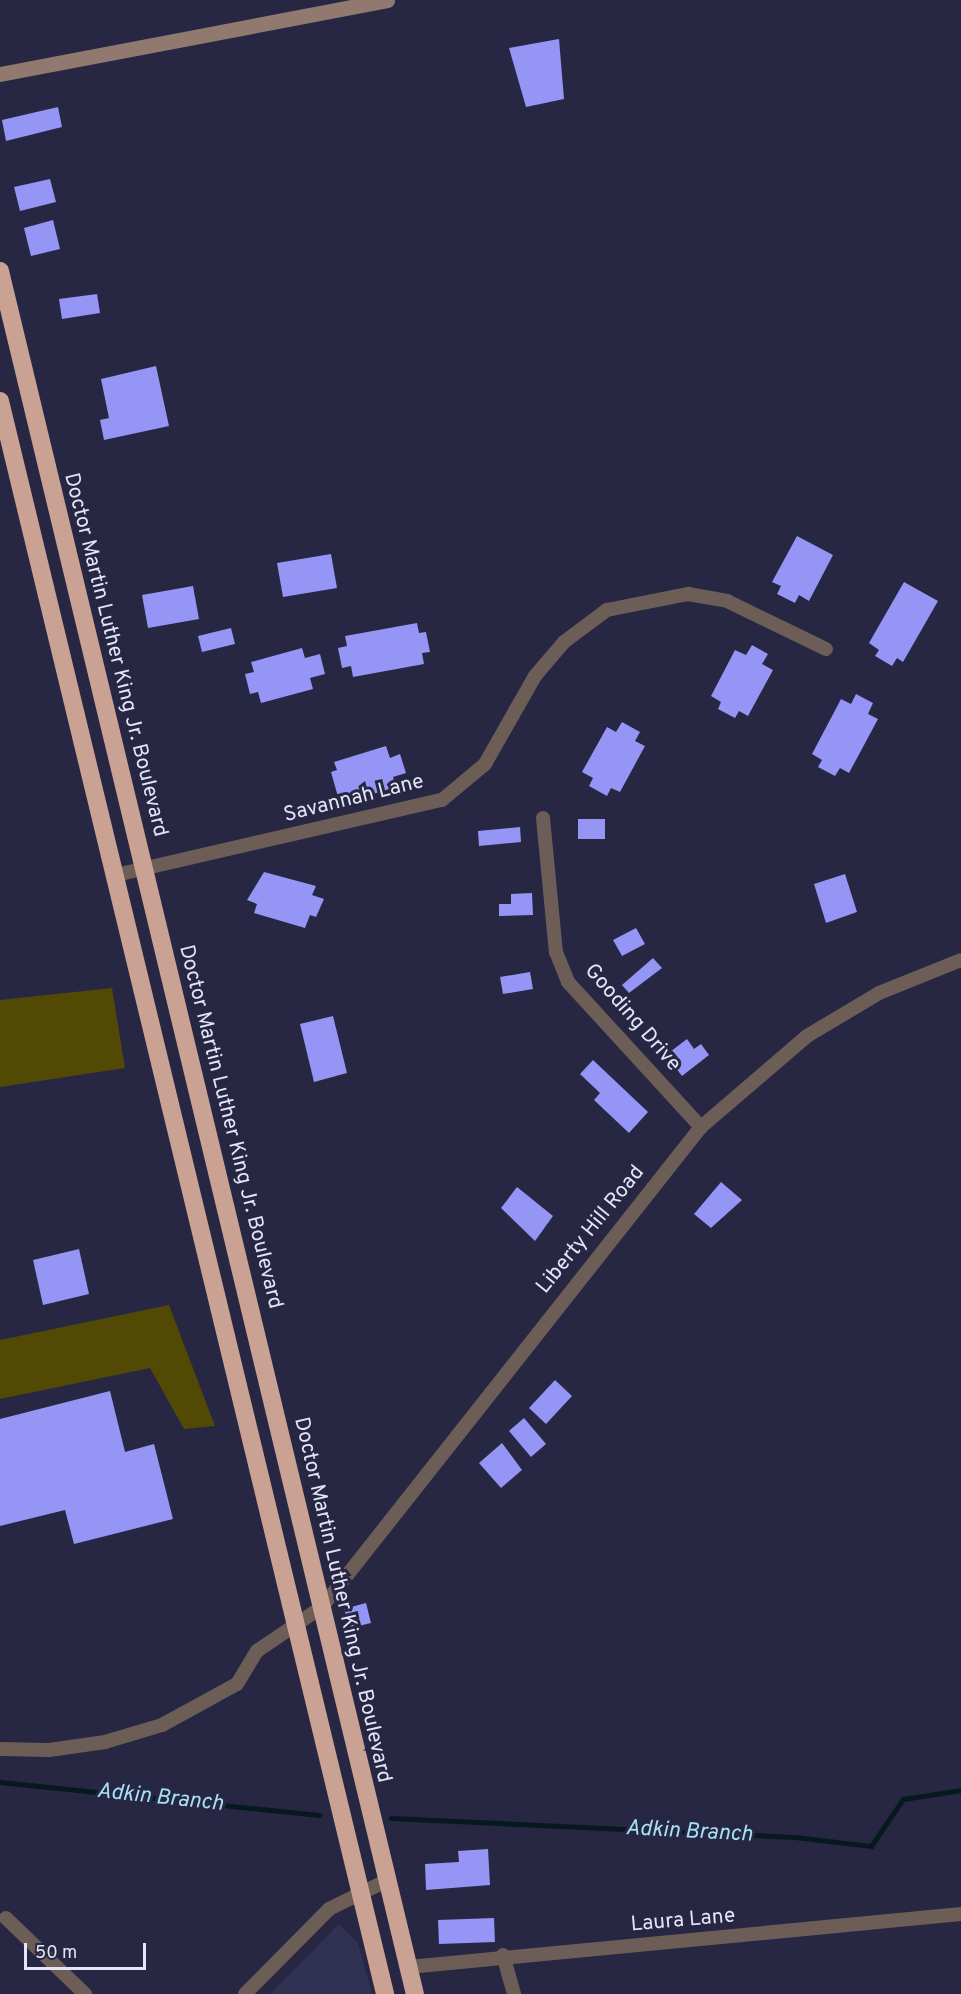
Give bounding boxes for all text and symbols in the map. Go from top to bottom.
street label: Doctor Martin Luther King Jr. Boulevard [58,470,172,840]
street label: Savannah Lane [281,769,427,829]
street label: Doctor Martin Luther King Jr. Boulevard [173,942,287,1312]
street label: Gooding Drive [578,959,686,1077]
street label: Liberty Hill Road [532,1161,650,1299]
street label: Doctor Martin Luther King Jr. Boulevard [288,1415,396,1785]
water label: Adkin Branch [95,1778,225,1818]
water label: Adkin Branch [625,1815,753,1849]
street label: Laura Lane [630,1904,736,1938]
scale bar [27,1931,148,1969]
text: 50 m [35,1942,77,1965]

